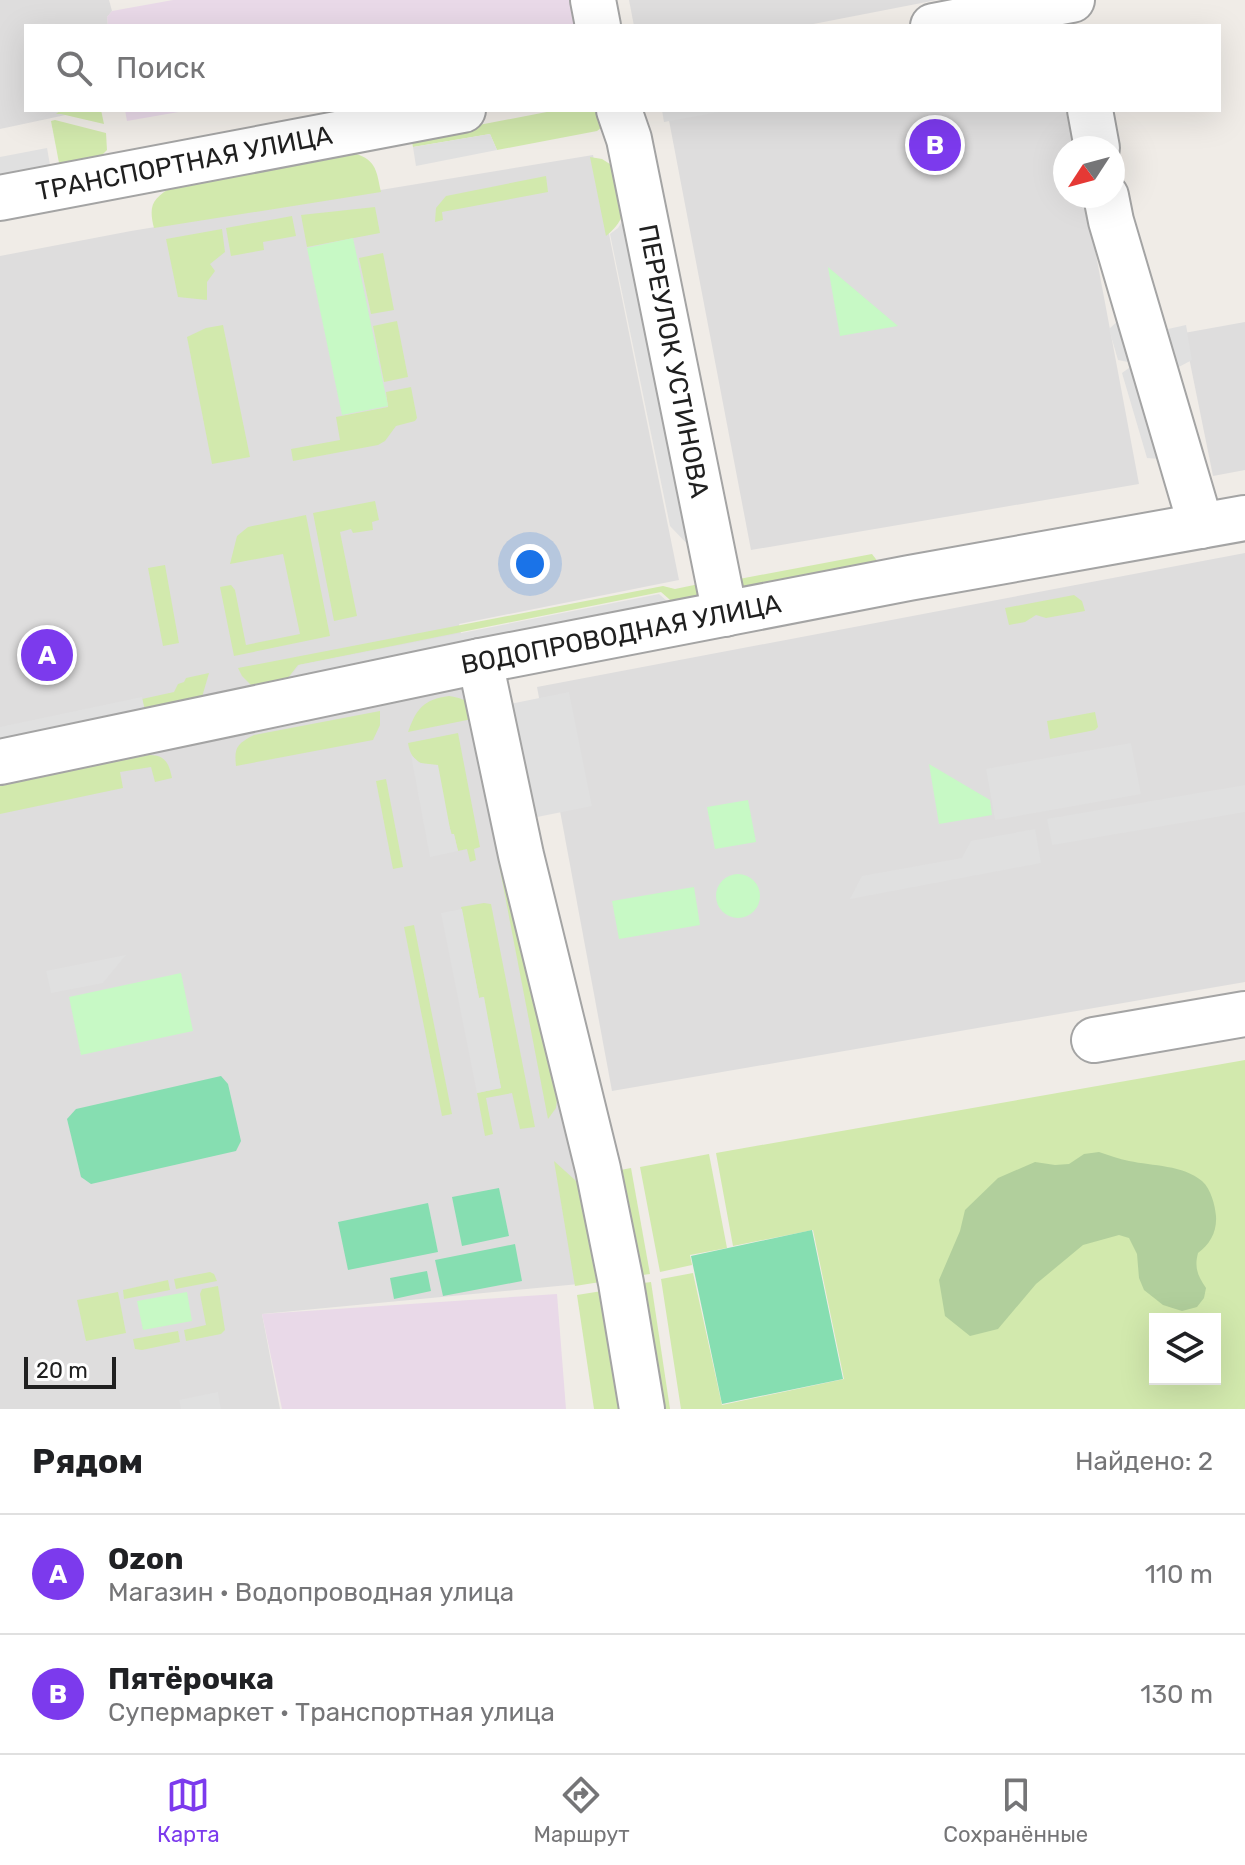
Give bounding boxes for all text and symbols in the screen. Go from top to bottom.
search box [24,24,1221,112]
icon: search [52,46,96,90]
text: Поиск [116,50,206,86]
pin: B [909,115,961,175]
street label: ТРАНСПОРТНАЯ УЛИЦА [33,120,335,207]
north arrow [1053,136,1125,208]
street label: ПЕРЕУЛОК УСТИНОВА [632,222,715,500]
your location [510,544,550,584]
street label: ВОДОПРОВОДНАЯ УЛИЦА [458,588,784,681]
pin: A [21,625,73,685]
map controls [1149,1313,1221,1385]
button: layers [1149,1313,1221,1385]
scale bar [24,1353,116,1389]
text: 20 m [36,1357,88,1384]
text: Рядом [32,1441,143,1482]
text: Найдено: 2 [1075,1446,1213,1477]
text: Ozon [108,1541,183,1577]
text: A [49,1559,67,1590]
text: 110 m [1145,1559,1213,1590]
text: Магазин · Водопроводная улица [108,1577,514,1608]
text: Пятёрочка [108,1661,274,1697]
text: B [49,1679,67,1710]
text: 130 m [1140,1679,1213,1710]
text: Супермаркет · Транспортная улица [108,1697,555,1728]
tab: Карта [157,1773,220,1848]
tab: Маршрут [533,1773,629,1848]
tab: Сохранённые [943,1773,1088,1848]

